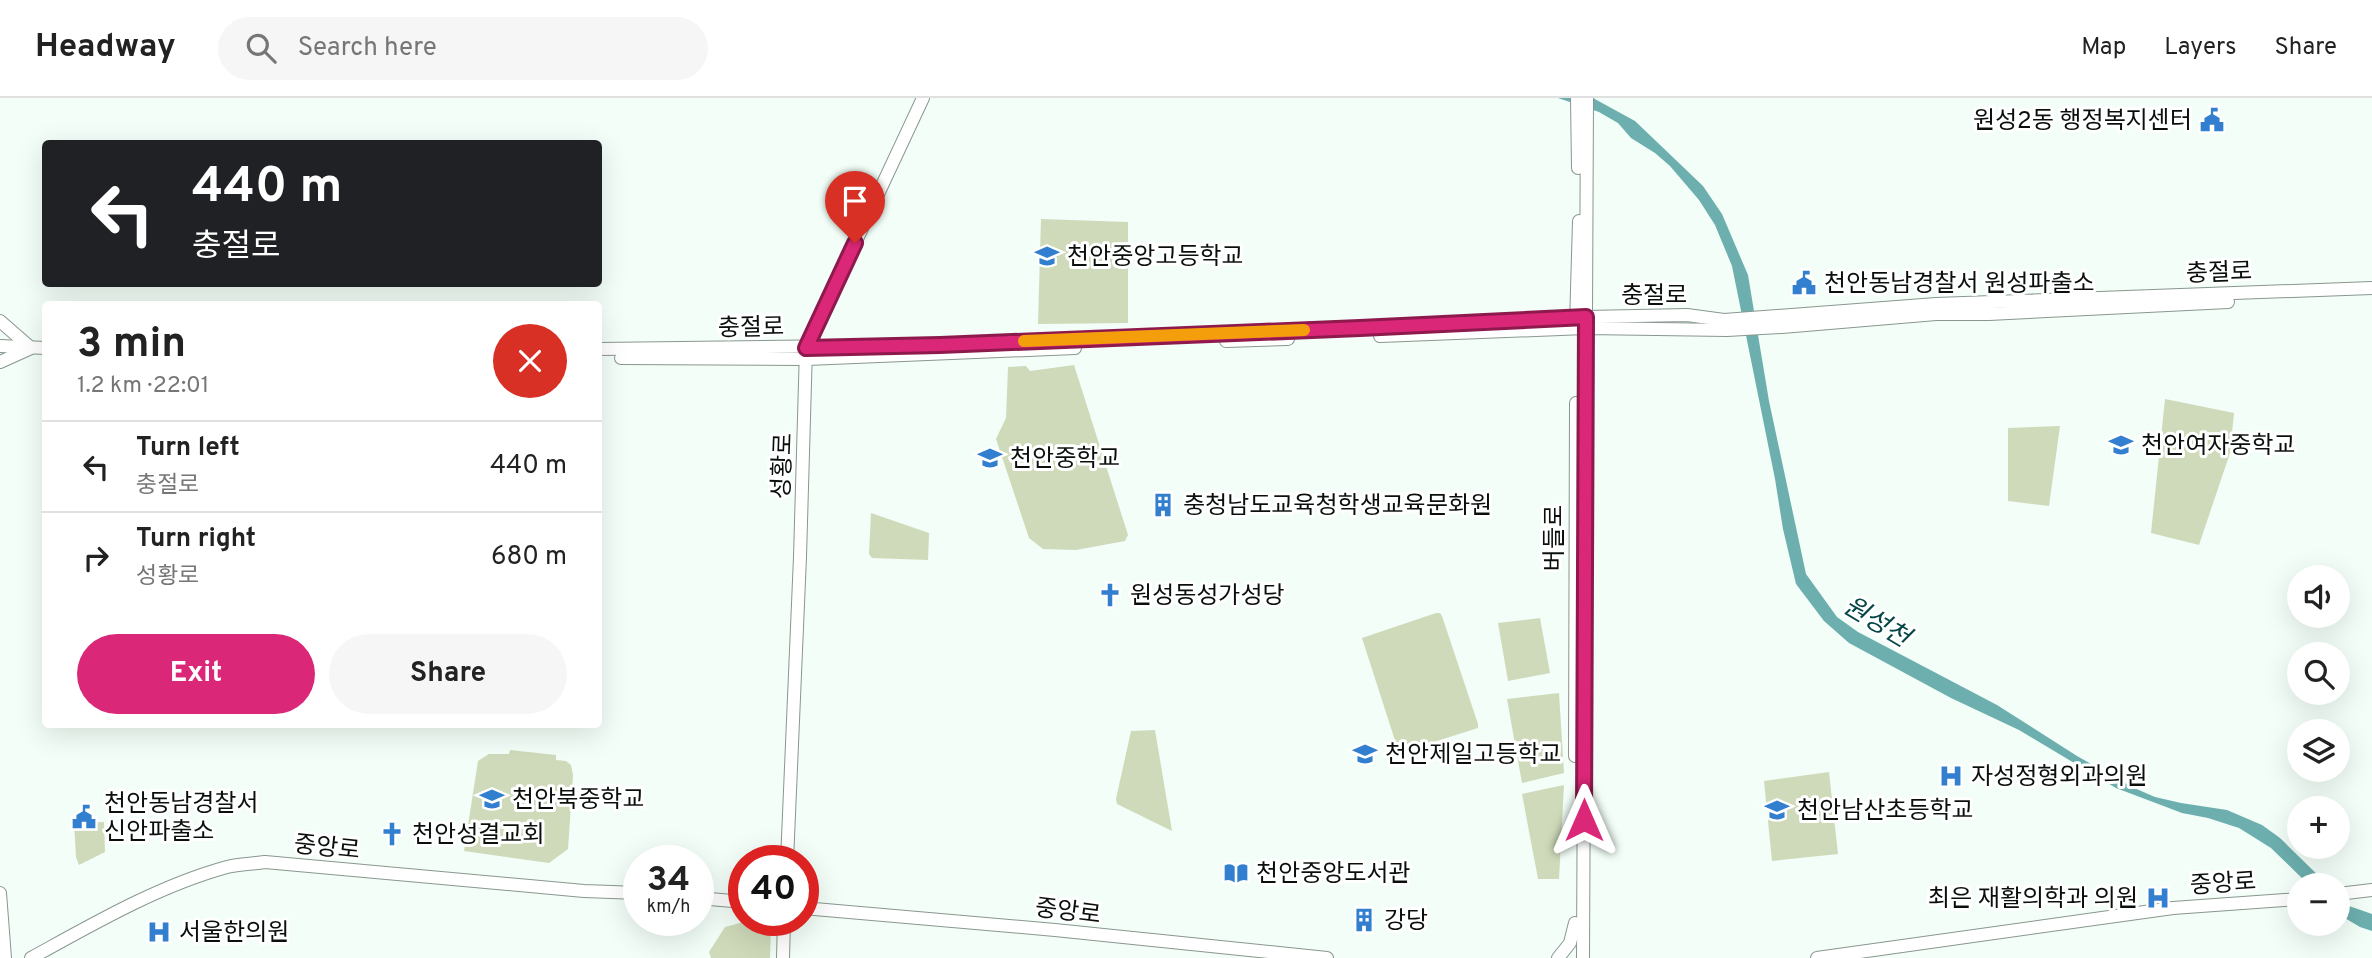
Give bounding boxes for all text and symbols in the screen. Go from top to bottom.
search box [218,17,708,80]
text: Headway [35,27,176,69]
icon: search [242,29,280,67]
text: Search here [298,32,437,65]
text: Map [2081,33,2126,63]
text: Layers [2164,33,2236,63]
text: Share [2274,33,2337,63]
public building icon: 원성2동 행정복지센터 [2198,106,2226,134]
place label: 원성2동 행정복지센터 [1973,107,2192,137]
text: 440 m [192,158,342,220]
icon: left [77,168,168,259]
pin [825,171,885,243]
icon: arrive [836,182,874,220]
text: 충절로 [192,228,280,268]
school or university icon: 천안중앙고등학교 [1033,242,1061,270]
place label: 천안중앙고등학교 [1067,243,1244,273]
street label: 충절로 [2185,258,2253,290]
public building icon: 천안동남경찰서 원성파출소 [1790,269,1818,297]
place label: 천안동남경찰서 원성파출소 [1824,270,2095,300]
street label: 충절로 [1621,282,1687,312]
street label: 충절로 [718,313,784,345]
text: 3 min [77,319,186,372]
button: close [493,324,567,398]
text: 1.2 km · 22:01 [77,372,209,401]
school or university icon: 천안여자중학교 [2107,431,2135,459]
text: Turn left [136,432,240,465]
street label: 성황로 [768,432,800,500]
place label: 천안여자중학교 [2141,432,2296,462]
school or university icon: 천안중학교 [976,444,1004,472]
place label: 천안중학교 [1010,445,1120,475]
icon: left [77,448,115,486]
text: 440 m [490,450,567,483]
text: 충절로 [136,472,199,501]
building icon: 충청남도교육청학생교육문화원 [1149,491,1177,519]
place label: 충청남도교육청학생교육문화원 [1183,492,1492,522]
street label: 버들로 [1541,505,1571,571]
text: Turn right [136,523,256,556]
icon: right [77,539,115,577]
text: 680 m [491,541,567,574]
text: 성황로 [136,563,199,592]
map controls [2287,565,2350,936]
button: sound [2287,565,2350,628]
church icon: 원성동성가성당 [1096,581,1124,609]
place label: 원성동성가성당 [1130,582,1285,612]
water label: 원성천 [1836,591,1918,657]
button: Exit [77,634,315,714]
button: Share [329,634,567,714]
button: search [2287,642,2350,705]
button: layers [2287,719,2350,782]
school or university icon: 천안제일고등학교 [1351,740,1379,768]
place label: 천안제일고등학교 [1385,741,1562,771]
hospital icon: 자성정형외과의원 [1937,762,1965,790]
place label: 자성정형외과의원 [1971,763,2148,793]
position arrow [1547,783,1621,857]
school or university icon: 천안북중학교 [478,785,506,813]
place label: 천안북중학교 [512,786,644,816]
place label: 천안동남경찰서 신안파출소 [104,790,259,848]
school or university icon: 천안남산초등학교 [1763,796,1791,824]
button: + [2287,796,2350,859]
place label: 천안남산초등학교 [1797,797,1974,827]
public building icon: 천안동남경찰서 신안파출소 [70,803,98,831]
church icon: 천안성결교회 [378,820,406,848]
place label: 천안성결교회 [412,821,544,851]
street label: 중앙로 [292,831,361,867]
speed limit sign: 40 [728,845,819,936]
text: 34 [647,859,690,903]
library icon: 천안중앙도서관 [1222,859,1250,887]
place label: 천안중앙도서관 [1256,860,1411,890]
street label: 중앙로 [2189,868,2257,902]
button: − [2287,873,2350,936]
hospital icon: 최은 재활의학과 의원 [2144,884,2172,912]
place label: 최은 재활의학과 의원 [1928,885,2138,915]
street label: 중앙로 [1033,894,1102,932]
text: km/h [647,896,690,919]
building icon: 강당 [1350,906,1378,934]
place label: 강당 [1384,907,1428,937]
hospital icon: 서울한의원 [145,918,173,946]
place label: 서울한의원 [179,919,289,949]

